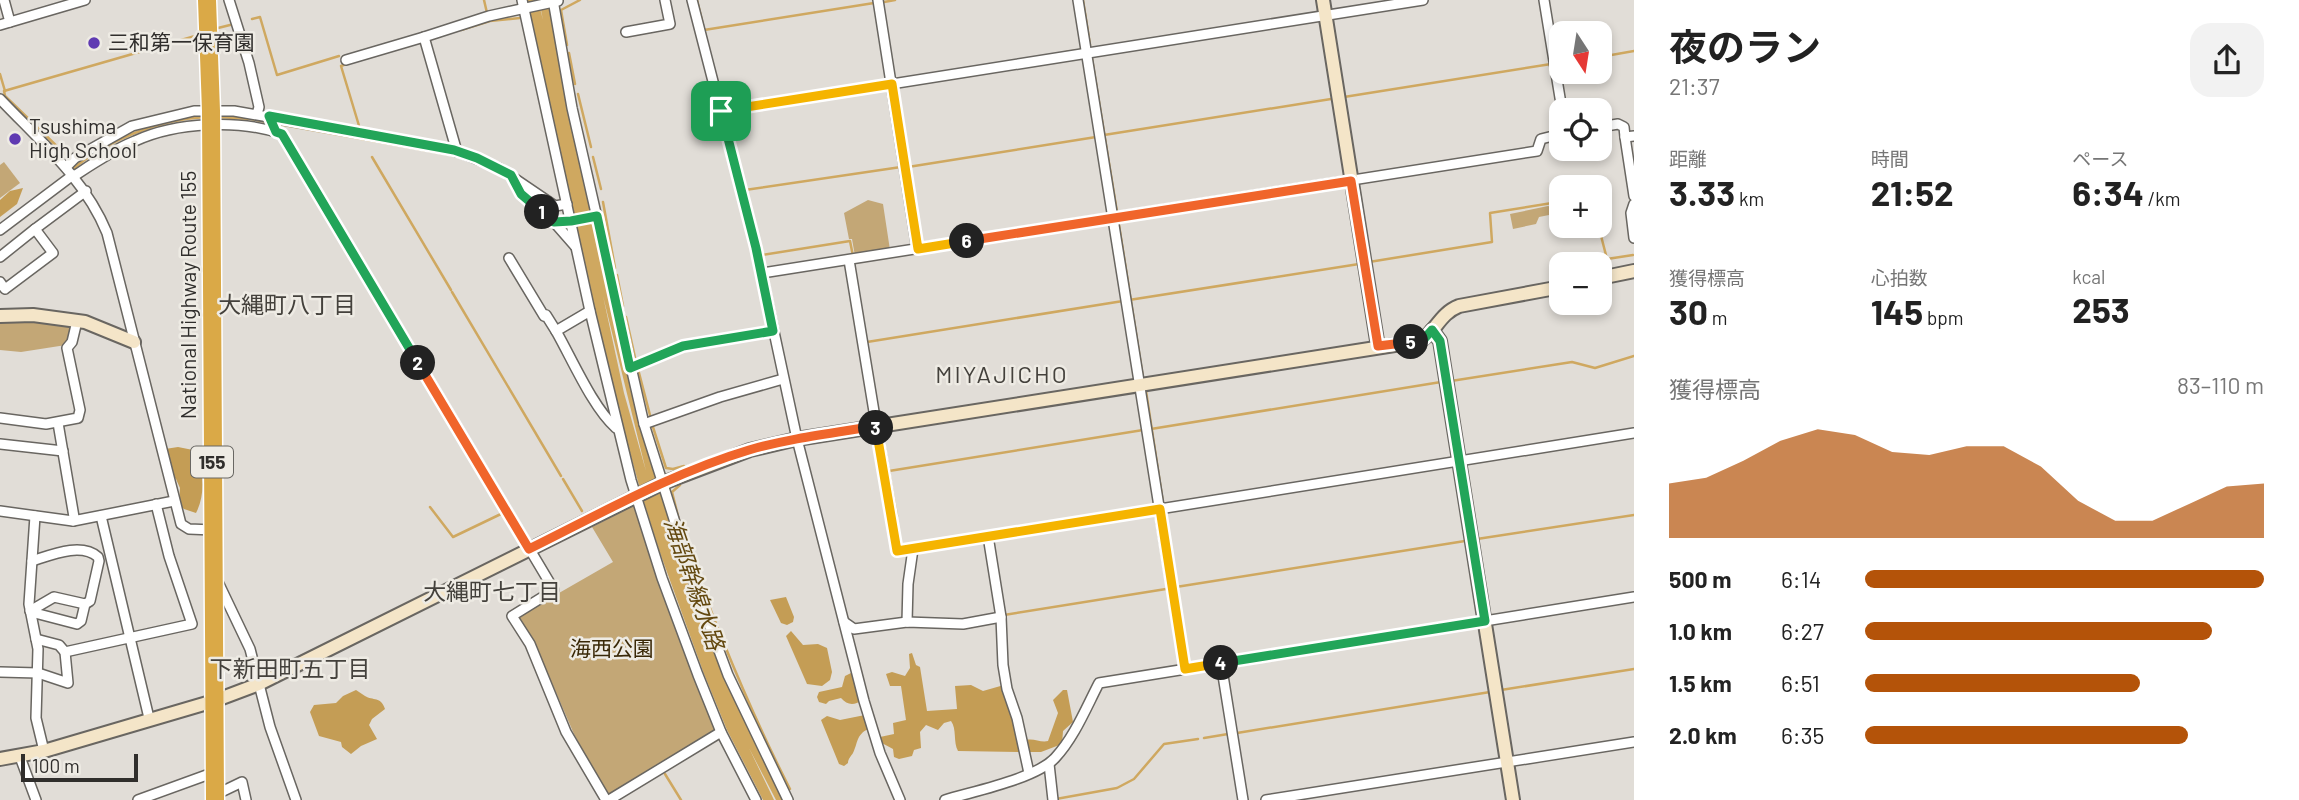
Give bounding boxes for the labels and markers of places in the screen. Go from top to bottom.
place label: 三和第一保育園 [108,29,255,54]
marker: 三和第一保育園 [86,35,102,51]
pin [691,81,751,141]
place label: Tsushima High School [29,113,137,162]
marker: Tsushima High School [7,131,23,147]
pin: 1 [524,194,560,230]
pin: 6 [950,224,984,258]
pin: 5 [1394,324,1428,360]
pin: 2 [400,346,436,380]
pin: 3 [858,410,894,446]
pin: 4 [1204,646,1238,680]

